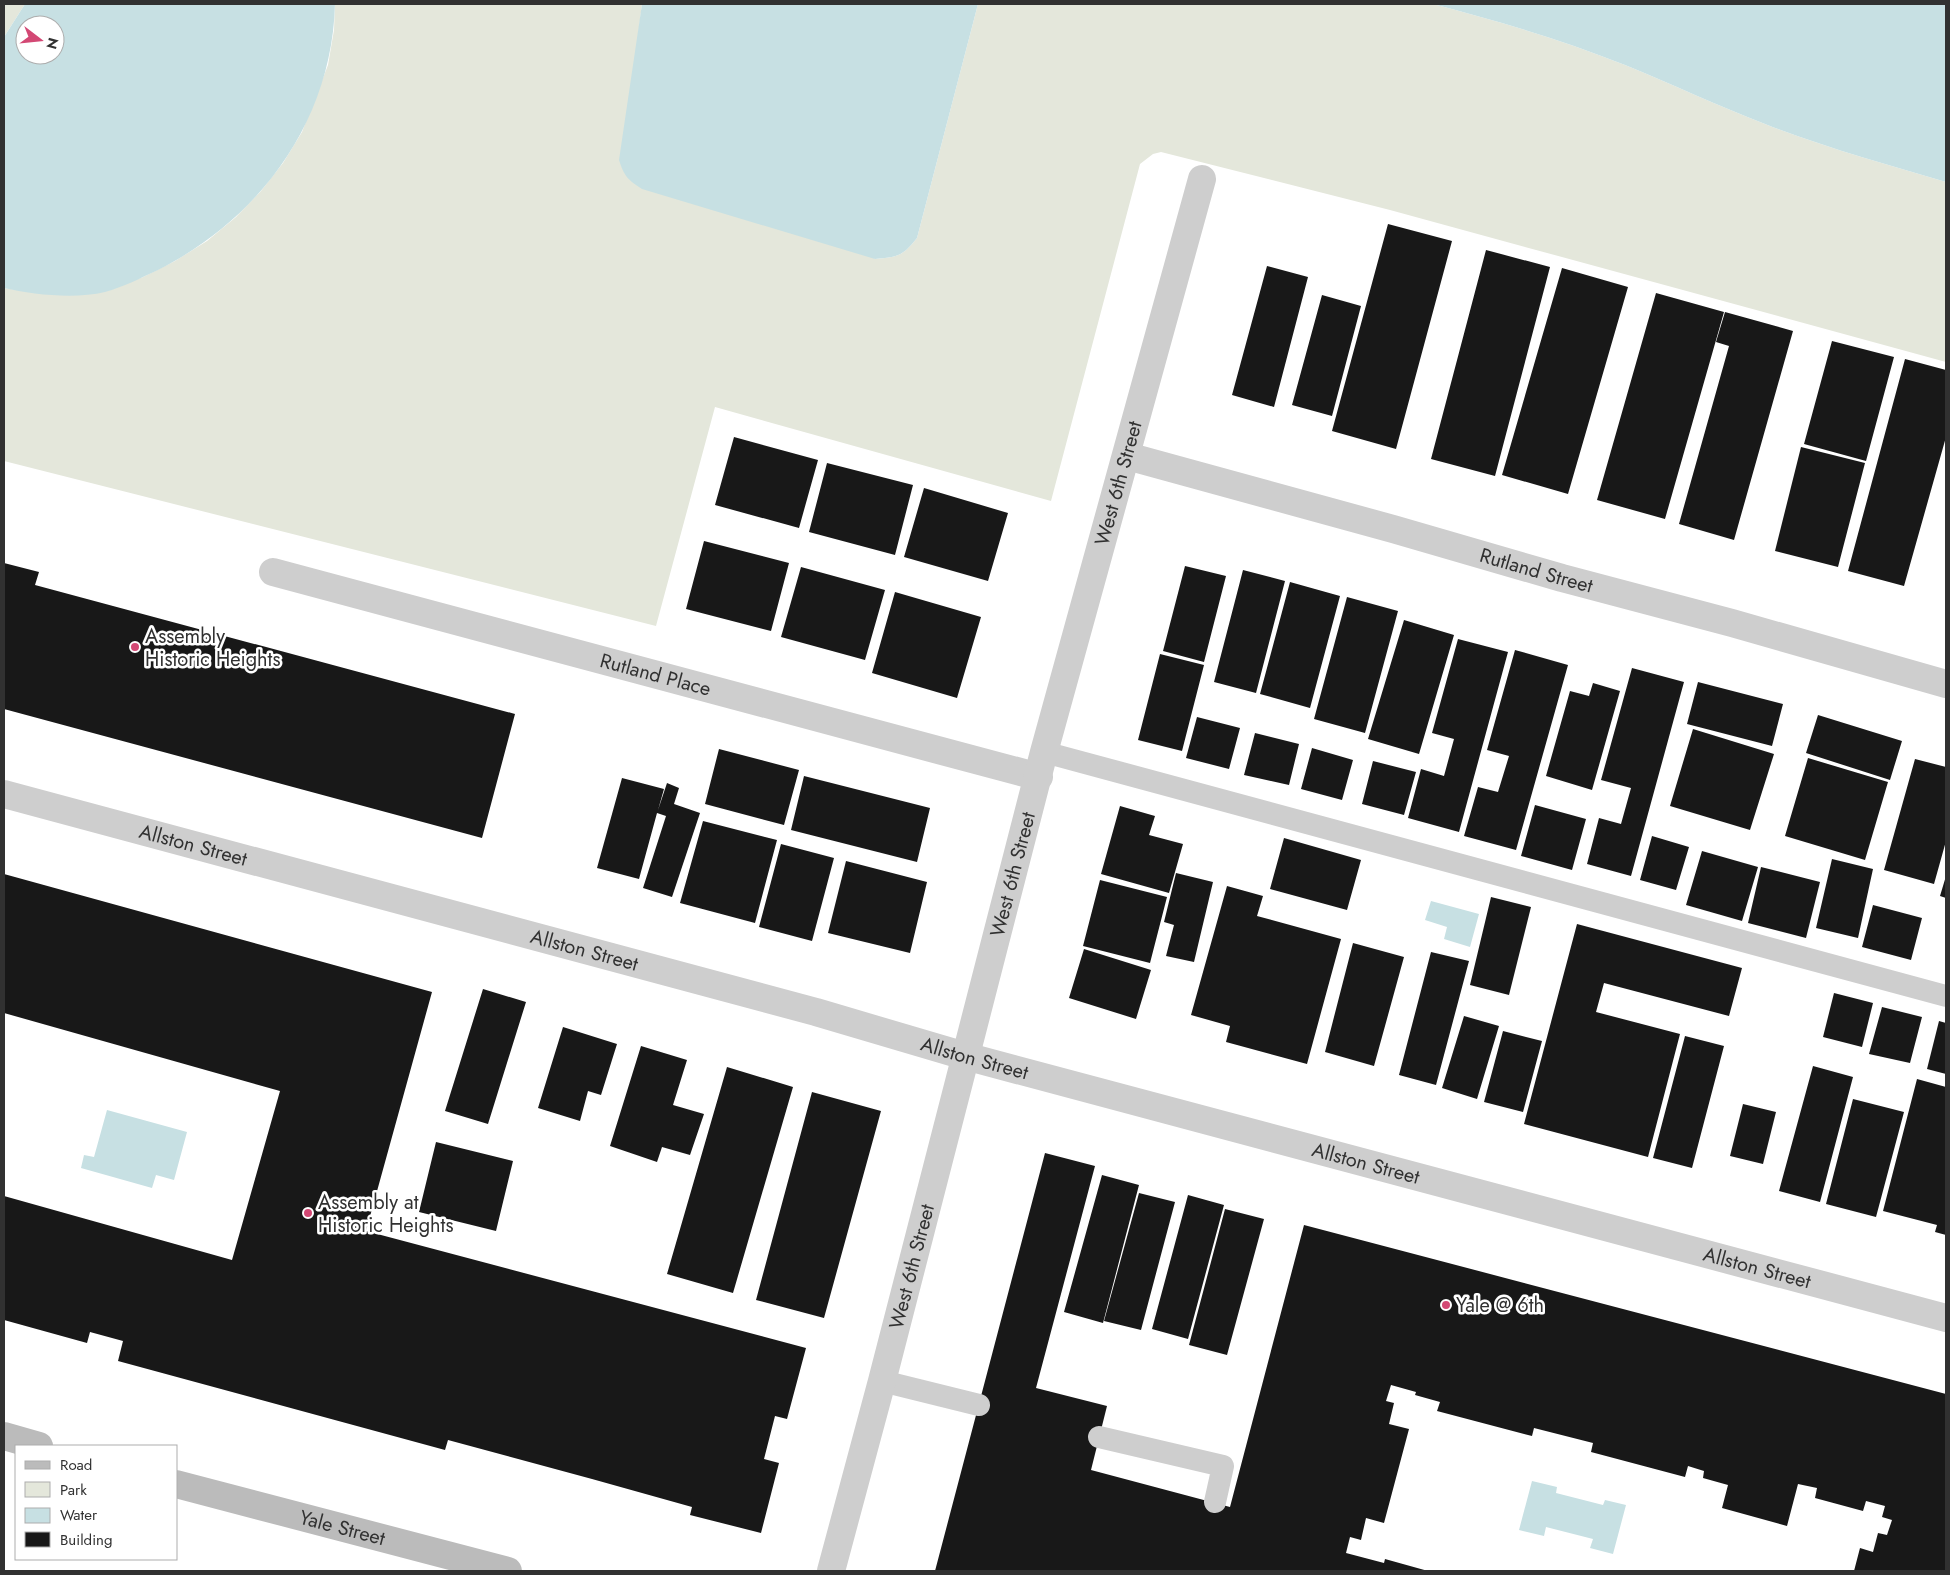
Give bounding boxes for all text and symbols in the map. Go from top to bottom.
north arrow [15,15,65,65]
text: N [41,35,64,52]
street label: West 6th Street [1087,418,1149,549]
street label: Rutland Street [1476,540,1596,600]
place label: Assembly Historic Heights [145,622,280,674]
marker: Assembly Historic Heights [129,641,141,653]
street label: Rutland Place [597,646,714,703]
street label: West 6th Street [983,808,1043,940]
street label: Allston Street [136,816,251,873]
street label: Allston Street [527,922,642,978]
street label: Allston Street [917,1029,1032,1087]
street label: Allston Street [1309,1135,1423,1191]
place label: Assembly at Historic Heights [318,1188,453,1240]
street label: West 6th Street [881,1201,942,1332]
marker: Assembly at Historic Heights [302,1207,314,1219]
street label: Allston Street [1700,1239,1814,1296]
place label: Yale @ 6th [1456,1291,1544,1320]
marker: Yale @ 6th [1440,1299,1452,1311]
legend [15,1445,178,1560]
text: Road [60,1454,92,1476]
text: Park [60,1479,87,1501]
street label: Yale Street [296,1502,389,1553]
text: Water [60,1504,98,1526]
text: Building [60,1529,112,1551]

